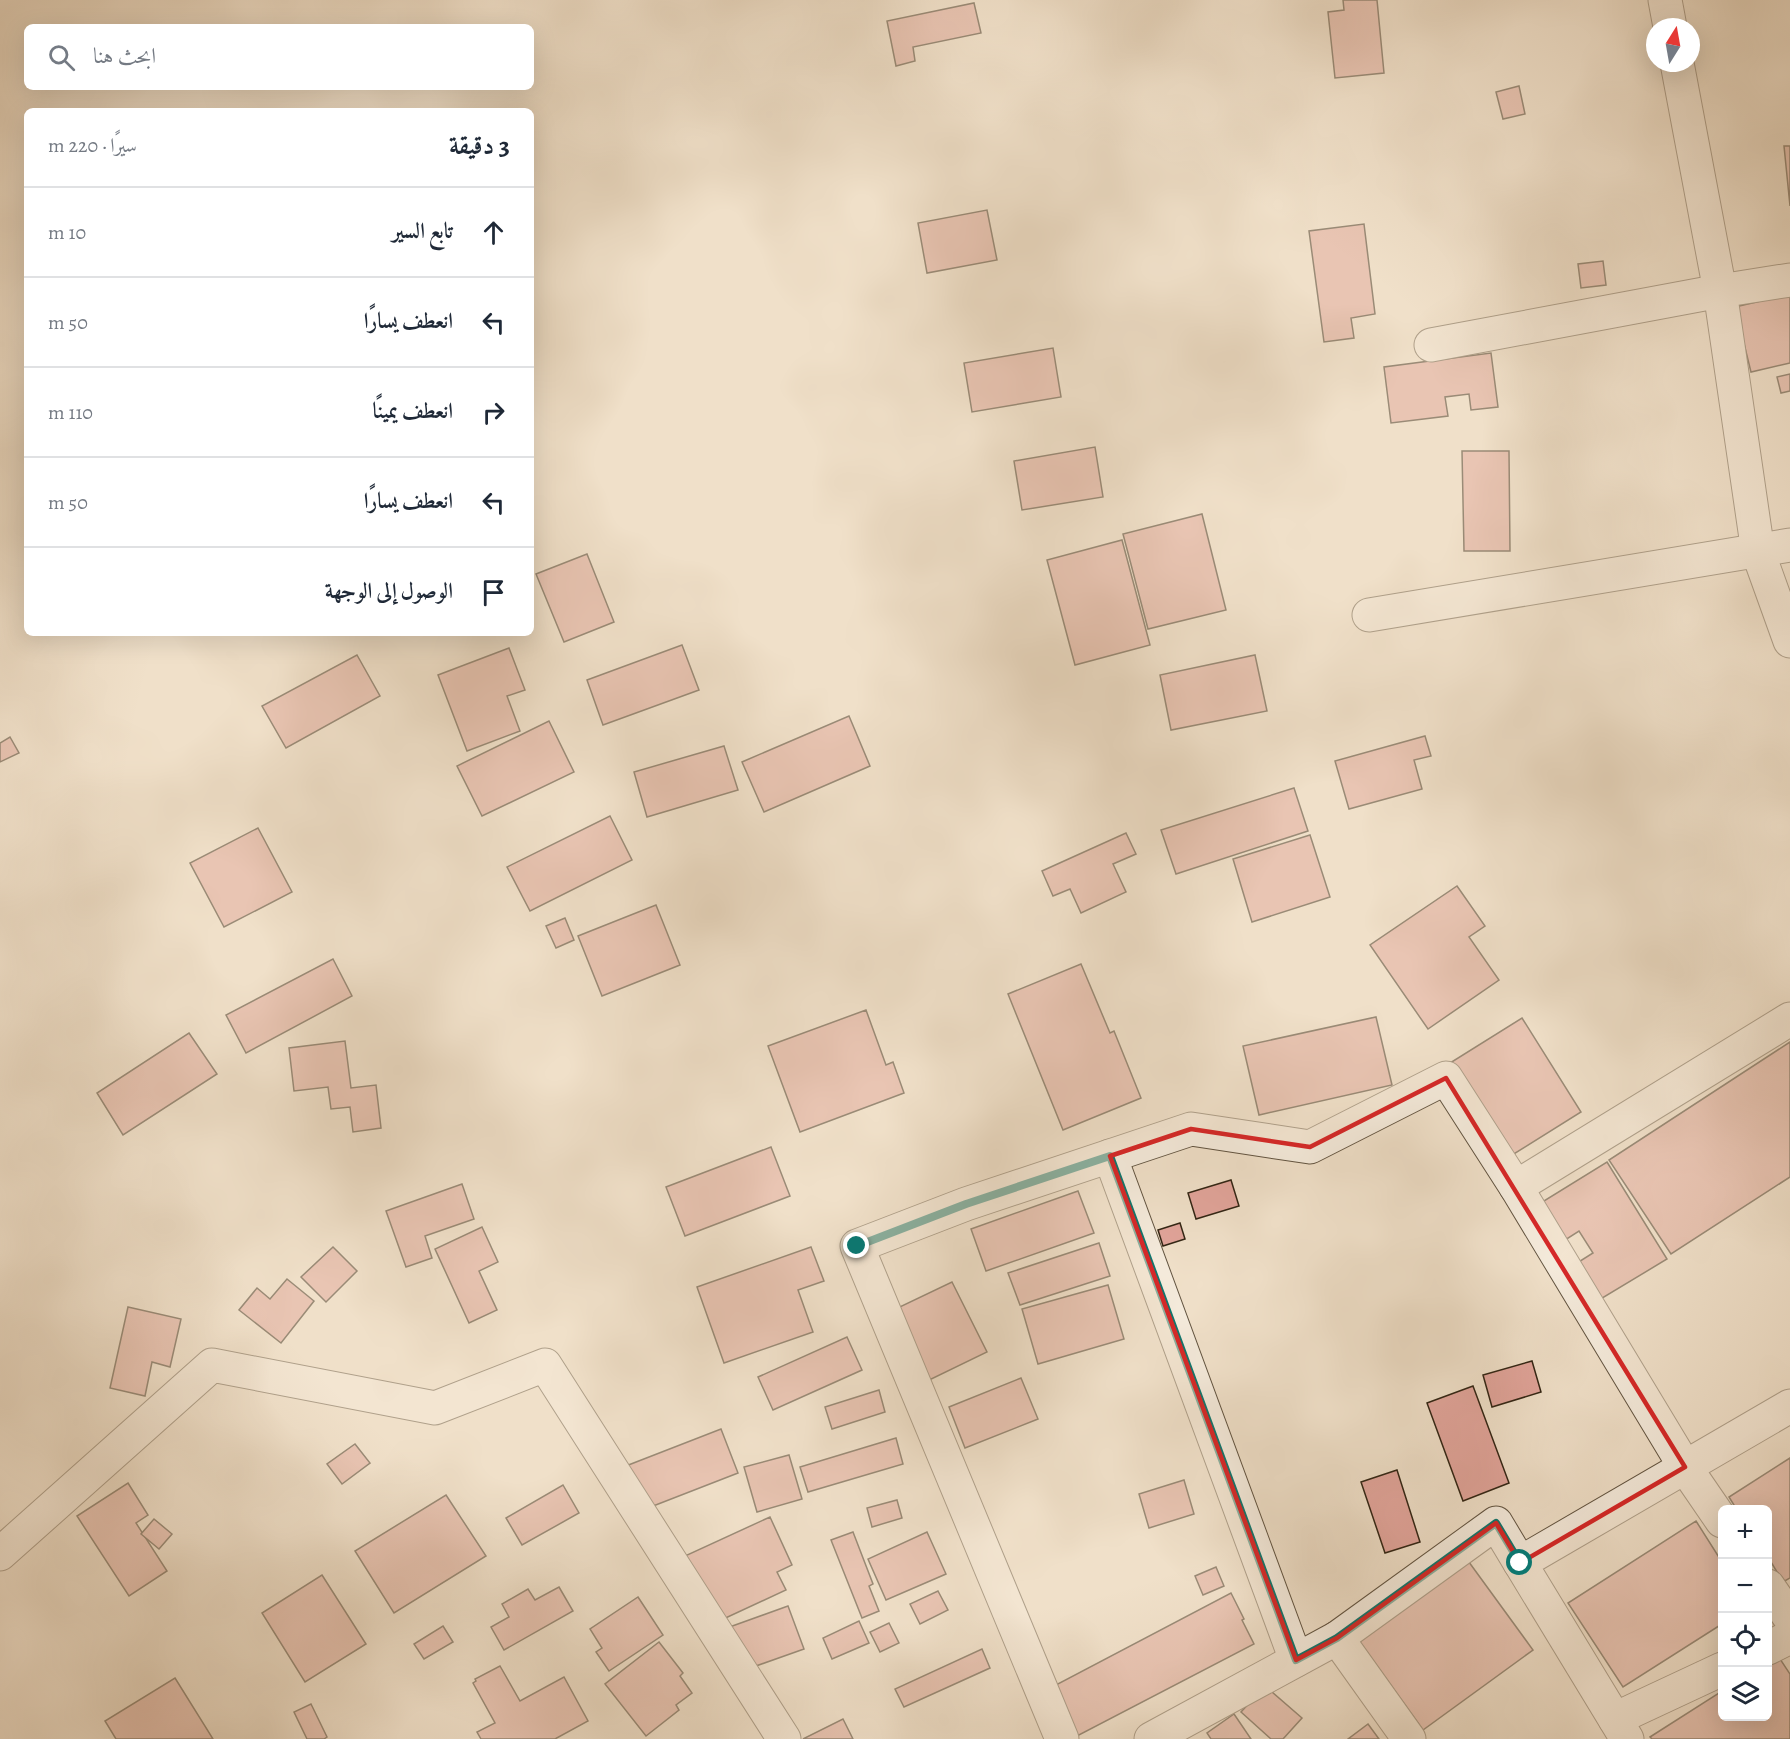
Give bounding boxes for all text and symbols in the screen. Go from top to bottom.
north arrow [1646,18,1700,72]
search box [24,24,534,90]
icon: search [45,41,78,74]
text: ابحث هنا [93,41,156,71]
text: 3 دقيقة [449,128,510,163]
text: سيرًا · 220 m [48,132,137,159]
text: تابع السير [392,216,453,246]
icon: ahead [477,216,510,249]
text: 10 m [48,219,86,246]
text: انعطف يسارًا [364,306,453,336]
icon: left [477,306,510,339]
text: 50 m [48,309,88,336]
text: انعطف يمينًا [373,396,453,426]
icon: right [477,396,510,429]
text: 110 m [48,399,93,426]
text: انعطف يسارًا [364,486,453,516]
icon: left [477,486,510,519]
text: 50 m [48,489,88,516]
text: الوصول إلى الوجهة [325,576,453,606]
icon: arrive [477,576,510,609]
route end [843,1232,869,1258]
map controls [1718,1505,1772,1721]
button: + [1718,1505,1772,1559]
route start [1506,1549,1532,1575]
button: − [1718,1559,1772,1613]
button: locate [1718,1613,1772,1667]
button: layers [1718,1667,1772,1721]

